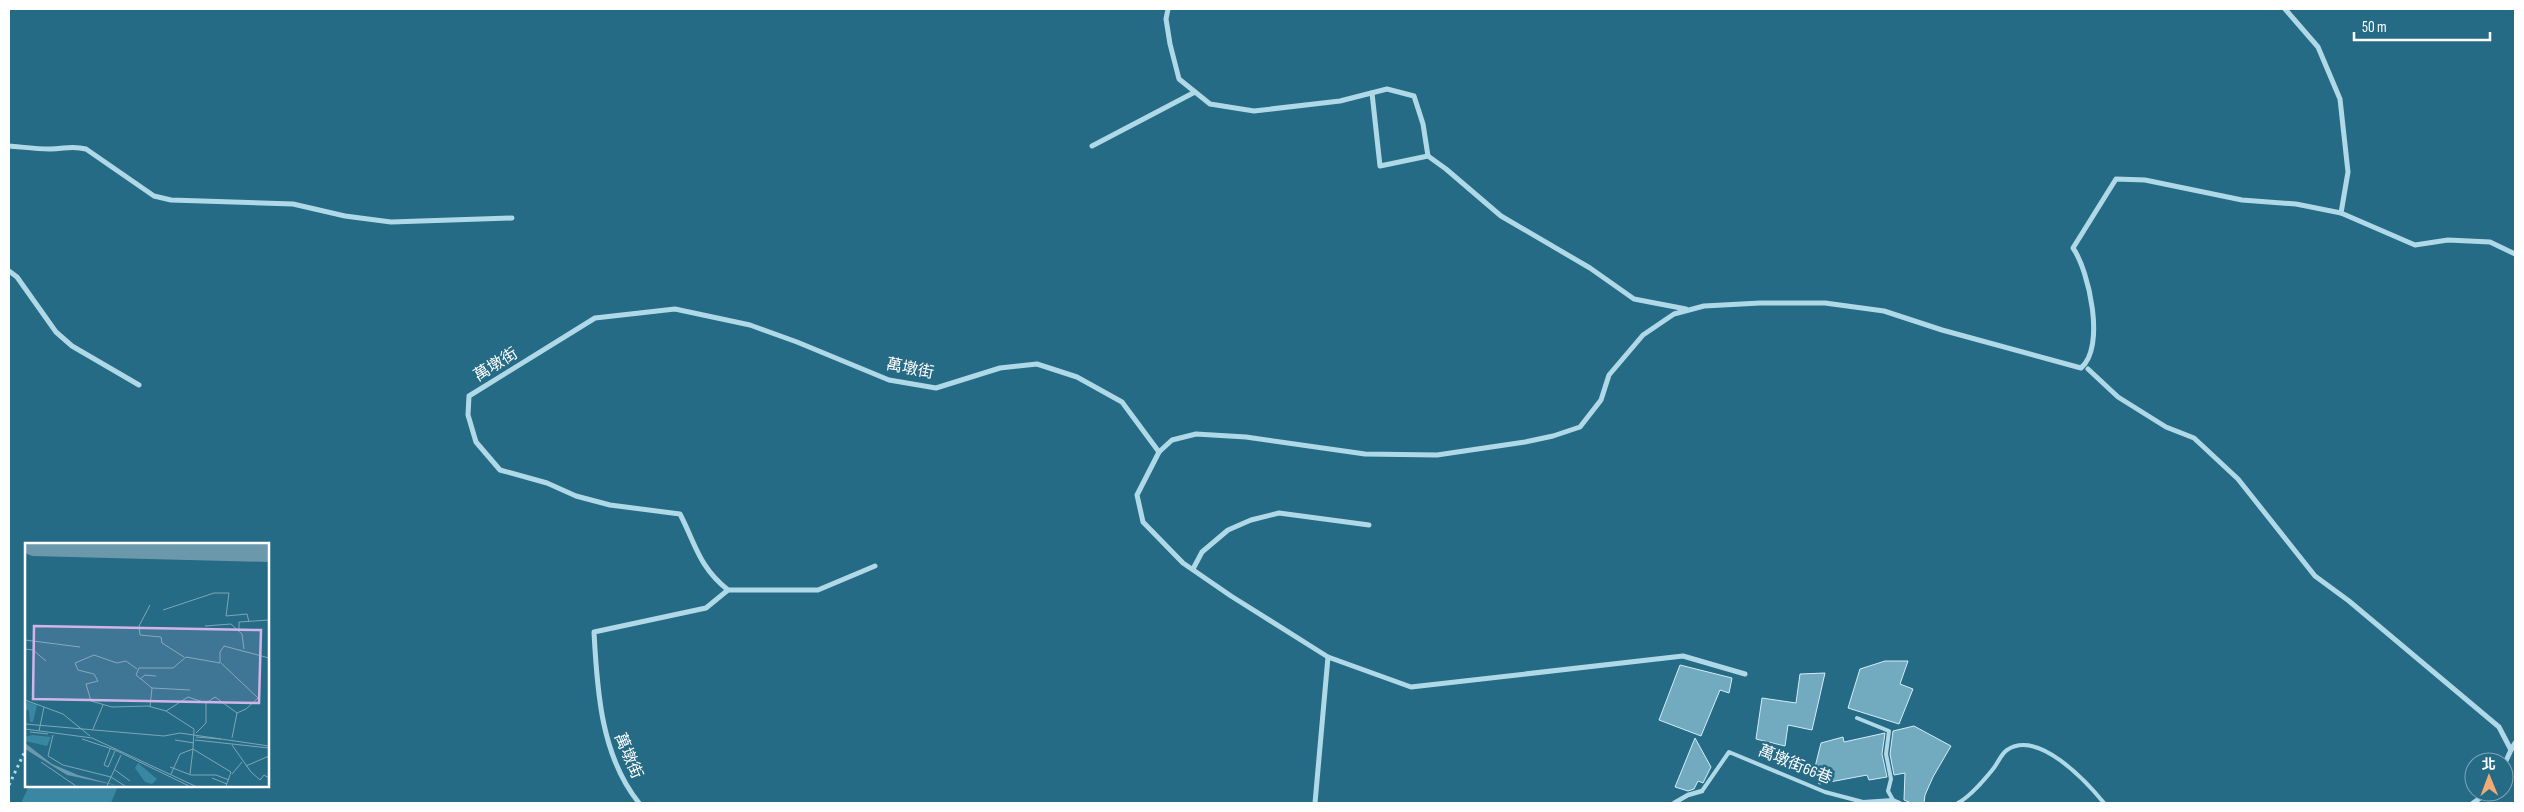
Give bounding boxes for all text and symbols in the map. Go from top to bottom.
scale bar [2354,10,2490,42]
text: 50 m [2362,18,2387,37]
street label: 萬墩街 [471,344,521,386]
street label: 萬墩街 [885,355,935,383]
inset map [25,543,269,787]
street label: 萬墩街 [610,730,646,782]
street label: 萬墩街66巷 [1755,742,1835,788]
north arrow [2464,752,2514,802]
text: 北 [2482,756,2496,773]

